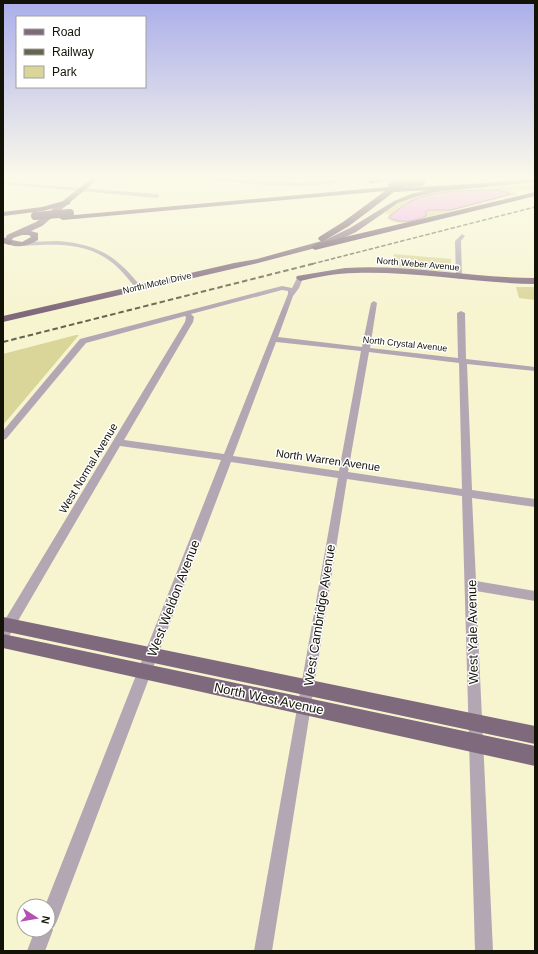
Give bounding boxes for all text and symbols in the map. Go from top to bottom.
legend [16,16,146,88]
text: Road [52,25,81,39]
text: Railway [52,45,94,59]
text: Park [52,65,78,79]
street label: North Weber Avenue [376,255,460,273]
street label: North Motel Drive [122,270,192,296]
street label: North Crystal Avenue [362,335,448,353]
street label: West Normal Avenue [56,421,120,515]
street label: North Warren Avenue [275,447,381,473]
street label: West Weldon Avenue [144,538,203,659]
street label: West Cambridge Avenue [301,543,338,687]
street label: West Yale Avenue [464,580,481,684]
street label: North West Avenue [213,680,325,717]
north arrow [16,898,56,938]
text: N [39,915,52,925]

